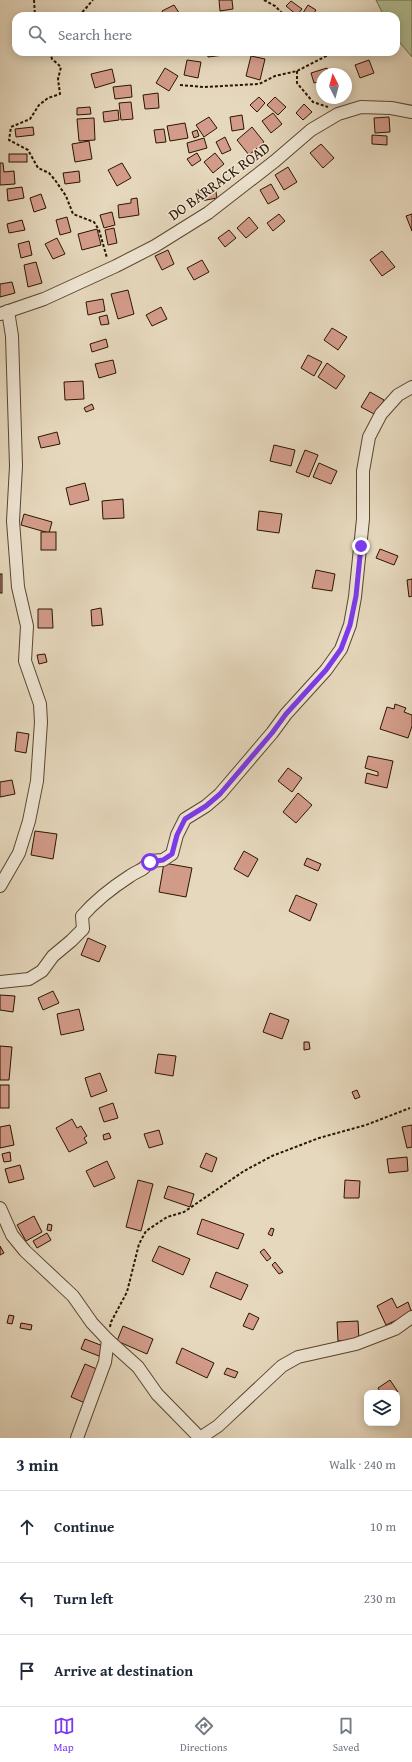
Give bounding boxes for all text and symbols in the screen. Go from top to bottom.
search box [12,12,400,56]
icon: search [26,23,48,45]
text: Search here [58,24,132,45]
north arrow [316,68,352,104]
street label: DO BARRACK ROAD [164,137,274,225]
route end [352,537,370,555]
route start [141,853,159,871]
map controls [364,1390,400,1426]
button: layers [364,1390,400,1426]
text: 3 min [16,1452,58,1477]
text: Walk · 240 m [329,1455,396,1474]
icon: ahead [16,1516,38,1538]
text: Continue [54,1516,115,1537]
text: 10 m [370,1517,396,1536]
icon: left [16,1588,38,1610]
text: Turn left [54,1588,113,1609]
text: 230 m [364,1589,396,1608]
icon: arrive [16,1660,38,1682]
text: Arrive at destination [54,1660,193,1681]
tab: Map [53,1715,75,1755]
tab: Directions [180,1715,227,1755]
tab: Saved [333,1715,359,1755]

